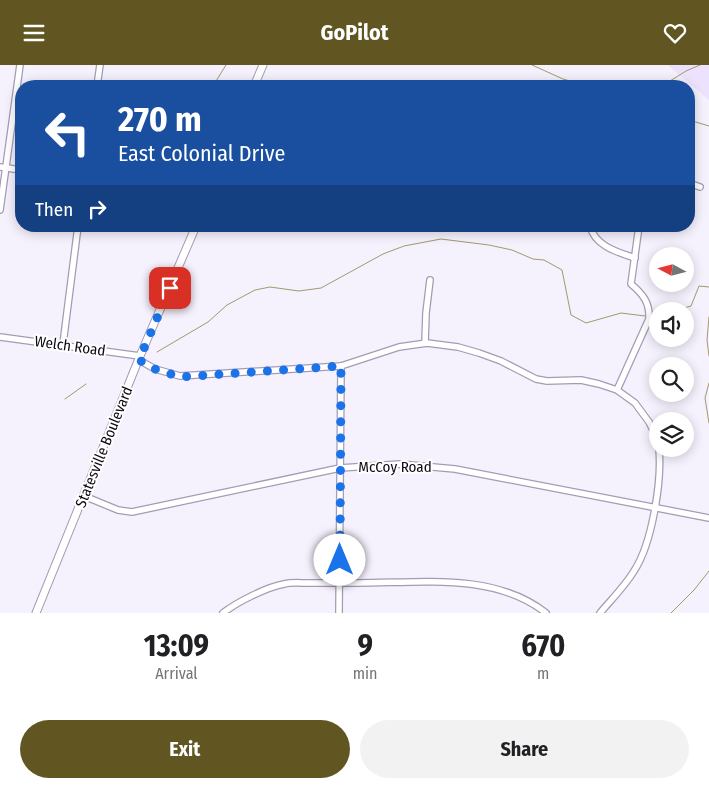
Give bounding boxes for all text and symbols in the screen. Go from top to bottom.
icon: menu [20,19,48,47]
text: GoPilot [321,19,388,46]
icon: heart [661,19,689,47]
text: 270 m [118,98,202,140]
icon: left [35,100,100,165]
text: East Colonial Drive [118,140,285,167]
icon: right [83,195,111,223]
text: Then [35,198,73,221]
north arrow [649,247,694,293]
map controls [649,247,694,457]
pin [149,267,191,309]
icon: arrive [156,274,184,302]
button: sound [649,302,694,347]
street label: Welch Road [33,332,107,360]
button: search [649,357,694,402]
street label: Statesville Boulevard [71,384,137,510]
button: layers [649,412,694,457]
street label: McCoy Road [358,458,432,476]
position arrow [313,533,365,585]
text: 13:09 [144,628,209,664]
text: 9 [357,628,373,664]
text: 670 [521,628,565,664]
text: Arrival [155,664,198,683]
text: min [353,664,378,683]
text: m [537,664,549,683]
button: Exit [20,720,350,778]
button: Share [360,720,689,778]

